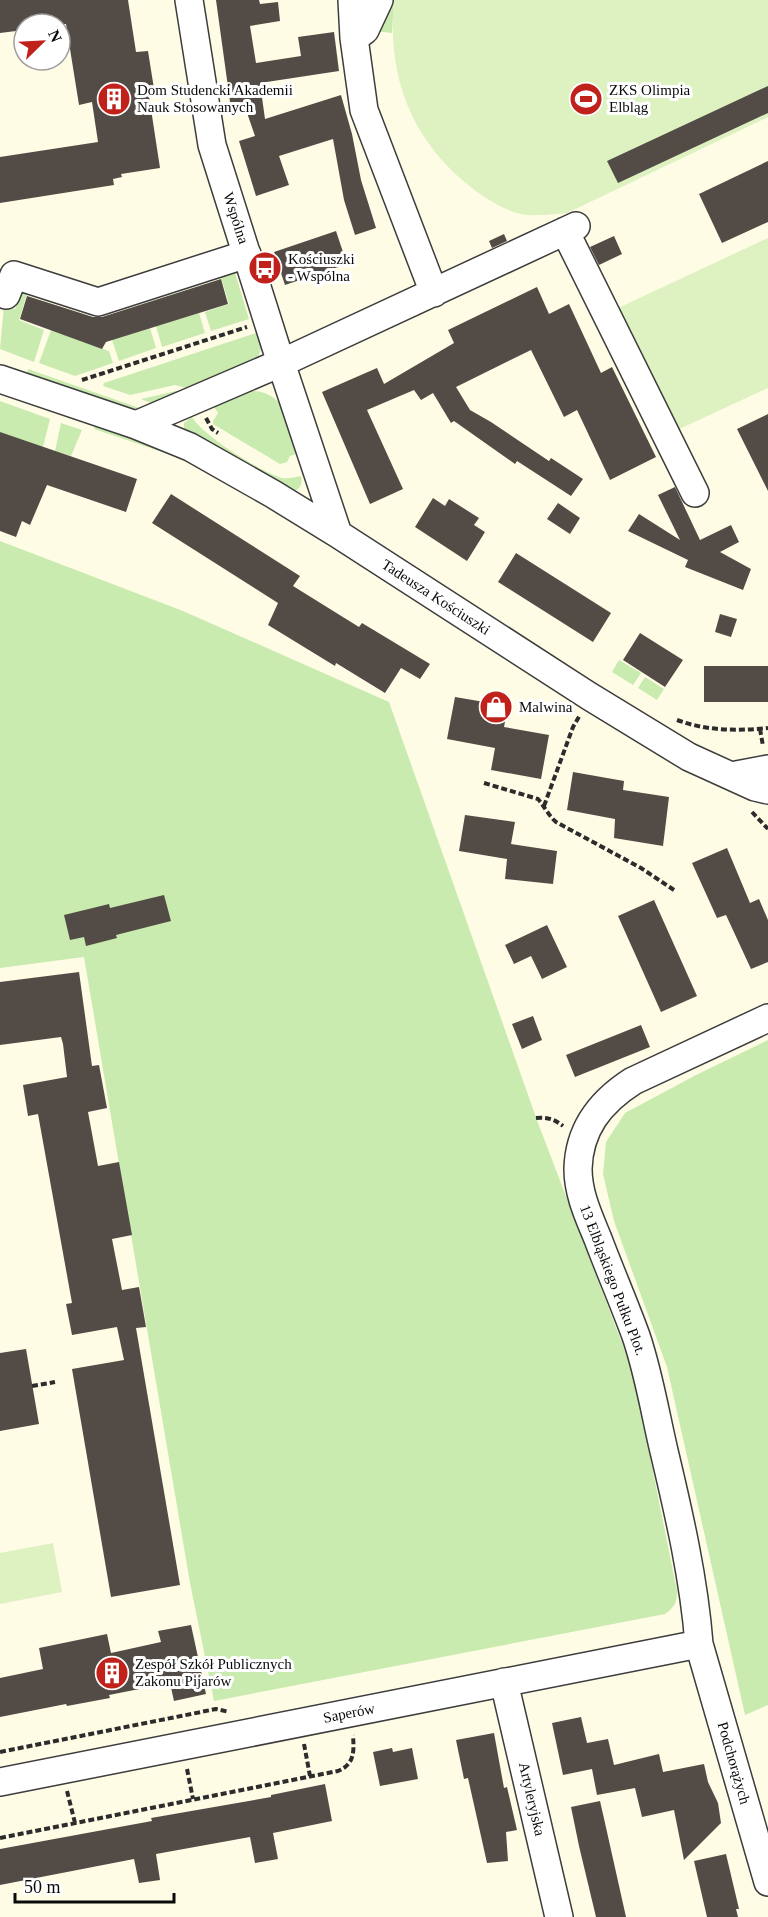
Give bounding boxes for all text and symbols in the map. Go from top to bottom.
north arrow [12,12,72,72]
text: N [45,27,66,45]
building icon: Dom Studencki Akademii Nauk Stosowanych [96,81,132,117]
sports icon: ZKS Olimpia Elbląg [568,81,604,117]
place label: Dom Studencki Akademii Nauk Stosowanych [137,82,293,115]
place label: ZKS Olimpia Elbląg [609,82,691,115]
street label: Wspólna [220,190,252,246]
bus stop icon: Kościuszki - Wspólna [247,250,283,286]
place label: Kościuszki - Wspólna [288,251,355,284]
street label: Tadeusza Kościuszki [379,556,493,638]
shop icon: Malwina [478,689,514,725]
place label: Malwina [519,699,573,715]
street label: 13 Elbląskiego Pułku Plot. [577,1202,649,1358]
building icon: Zespół Szkół Publicznych Zakonu Pijarów [94,1655,130,1691]
place label: Zespół Szkół Publicznych Zakonu Pijarów [135,1656,292,1689]
street label: Saperów [322,1700,376,1726]
street label: Podchorążych [715,1720,754,1807]
street label: Artyleryjska [516,1761,548,1838]
scale bar [15,1866,174,1904]
text: 50 m [24,1877,61,1897]

